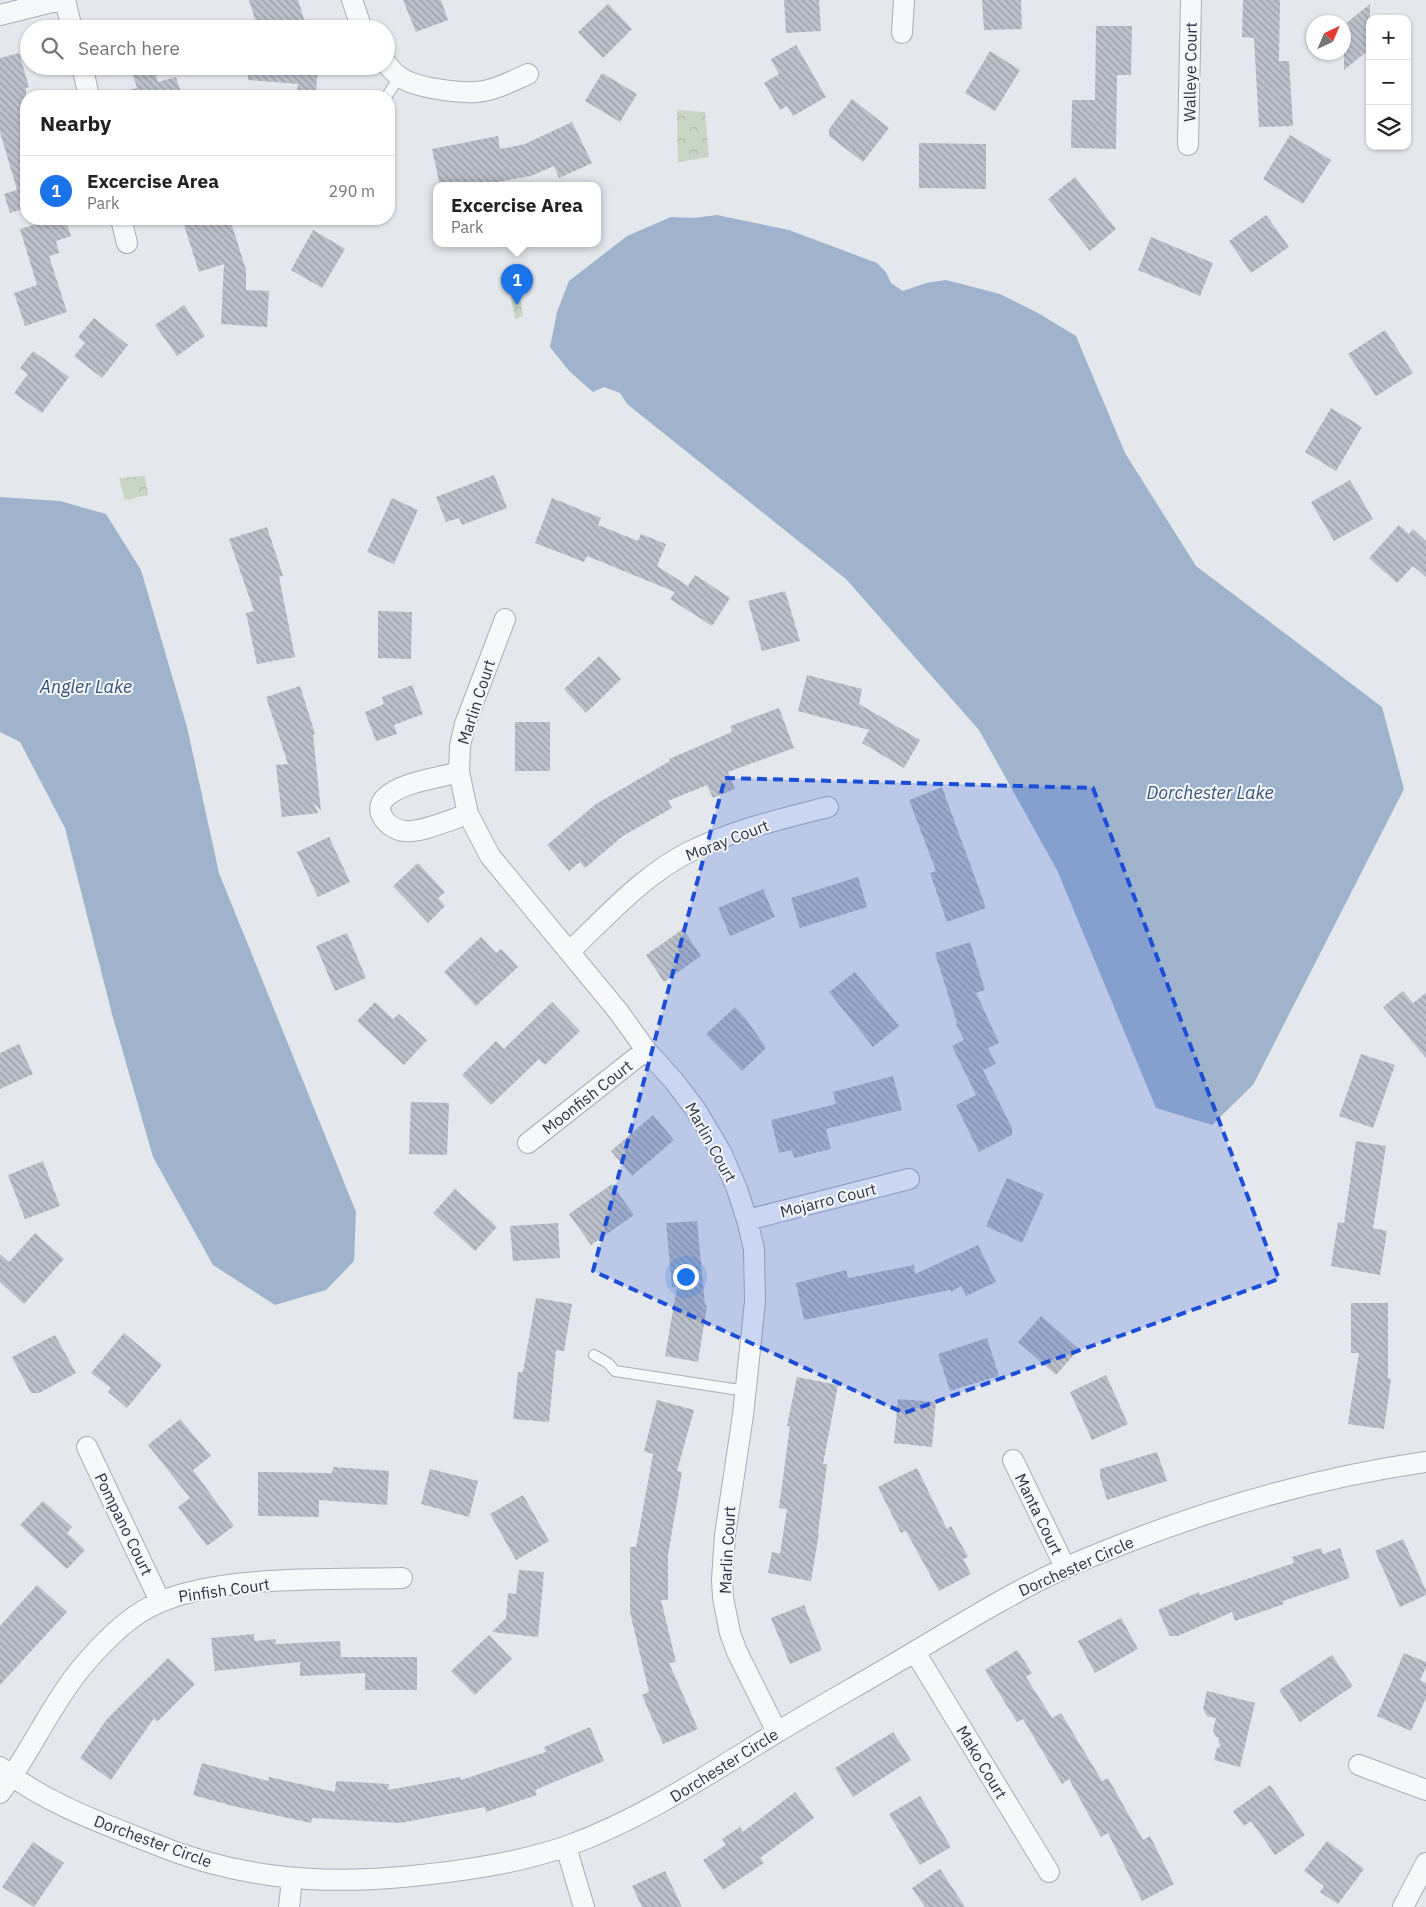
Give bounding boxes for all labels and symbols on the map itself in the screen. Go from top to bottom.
north arrow [1306,15,1351,60]
street label: Walleye Court [1179,22,1201,122]
pin: 1 [501,264,533,305]
street label: Marlin Court [453,657,499,747]
water label: Angler Lake [39,675,132,698]
water label: Dorchester Lake [1146,781,1274,804]
street label: Moray Court [683,815,771,865]
street label: Moonfish Court [538,1055,636,1139]
street label: Marlin Court [681,1099,741,1185]
street label: Mojarro Court [778,1178,878,1222]
your location [673,1264,699,1290]
street label: Pompano Court [91,1470,157,1578]
street label: Manta Court [1011,1470,1067,1558]
street label: Marlin Court [715,1505,739,1595]
street label: Dorchester Circle [1015,1532,1137,1600]
street label: Pinfish Court [177,1574,271,1606]
street label: Mako Court [952,1722,1012,1802]
street label: Dorchester Circle [666,1724,782,1806]
street label: Dorchester Circle [91,1810,215,1872]

